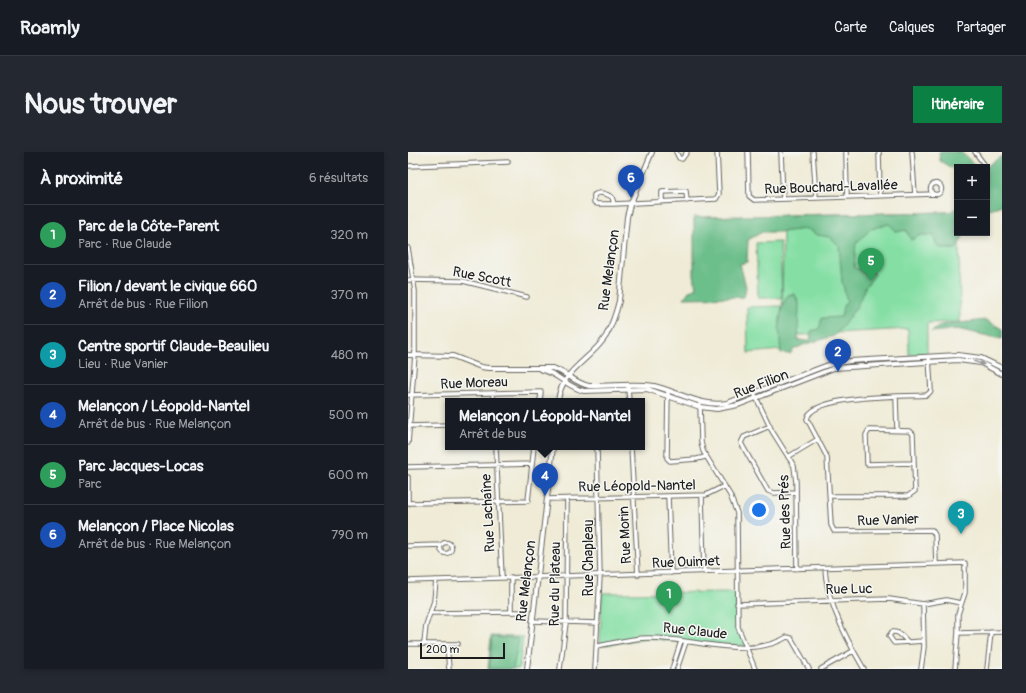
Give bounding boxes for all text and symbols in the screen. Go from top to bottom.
text: Roamly [20,16,80,40]
text: Carte [834,19,867,36]
text: Calques [889,19,934,36]
text: Partager [956,19,1006,36]
button: Itinéraire [913,86,1002,123]
text: Nous trouver [24,87,177,122]
map controls [954,164,990,236]
button: + [954,164,990,200]
pin: 6 [618,165,644,198]
text: À proximité [40,168,123,189]
text: 6 résultats [309,170,368,186]
street label: Rue Bouchard-Lavallée [764,176,898,198]
button: − [954,200,990,236]
text: Parc de la Côte-Parent [78,217,219,236]
text: 1 [50,227,56,243]
text: 320 m [330,227,368,243]
street label: Rue Melançon [595,228,623,312]
text: Parc · Rue Claude [78,236,171,252]
pin: 5 [858,248,884,281]
street label: Rue Scott [451,263,513,291]
text: Filion / devant le civique 660 [78,277,257,296]
text: 2 [49,287,57,303]
text: 370 m [331,287,368,303]
text: Arrêt de bus · Rue Filion [78,296,208,312]
text: Centre sportif Claude-Beaulieu [78,337,269,356]
pin: 2 [825,339,851,372]
text: 3 [49,347,57,363]
text: 480 m [331,347,368,363]
text: Lieu · Rue Vanier [78,356,168,372]
one-way arrow [973,360,985,366]
street label: Rue Filion [731,366,791,402]
street label: Rue Moreau [440,373,508,393]
text: Melançon / Léopold-Nantel [78,397,250,416]
popup [445,398,645,450]
text: 4 [49,407,57,423]
text: 500 m [329,407,368,423]
text: Melançon / Léopold-Nantel [459,407,631,426]
text: Arrêt de bus · Rue Melançon [78,416,231,432]
text: Arrêt de bus [459,426,526,442]
text: Parc Jacques-Locas [78,457,204,476]
pin: 4 [532,463,558,496]
text: 5 [49,467,57,483]
text: 600 m [328,467,368,483]
street label: Rue Lachaîne [477,473,499,553]
street label: Rue des Prés [775,474,795,550]
text: Parc [78,476,102,492]
street label: Rue Léopold-Nantel [578,476,696,496]
your location [749,500,769,520]
pin: 3 [948,501,974,534]
street label: Rue Morin [615,506,635,564]
street label: Rue Vanier [857,510,919,530]
text: Melançon / Place Nicolas [78,517,234,536]
street label: Rue Chapleau [580,520,597,596]
text: 6 [49,527,57,543]
text: 790 m [331,527,368,543]
text: Arrêt de bus · Rue Melançon [78,536,231,552]
street label: Rue Melançon [513,539,539,623]
street label: Rue du Plateau [546,541,564,627]
street label: Rue Ouimet [652,552,721,572]
street label: Rue Luc [825,580,873,598]
pin: 1 [656,581,682,614]
street label: Rue Claude [662,619,728,643]
scale bar [420,641,505,660]
text: 200 m [426,643,459,656]

